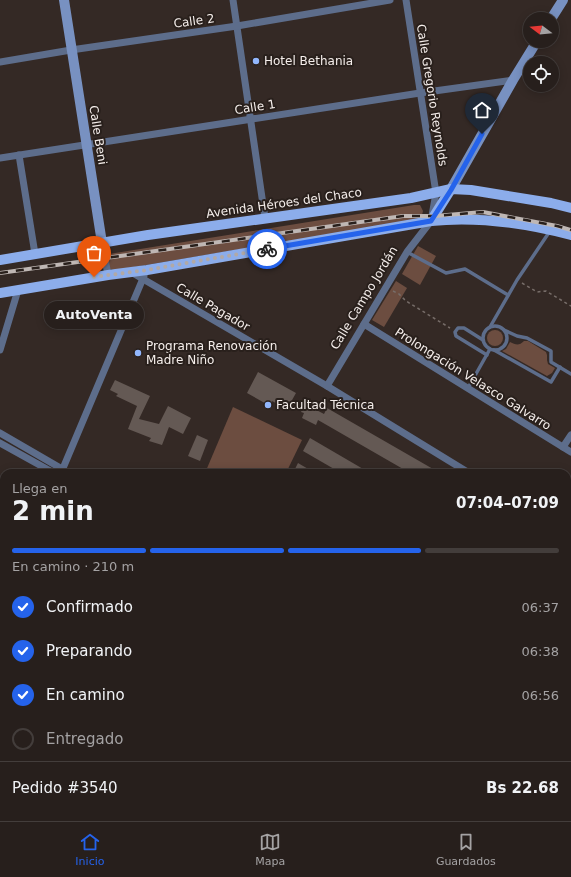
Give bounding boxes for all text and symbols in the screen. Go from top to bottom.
street label: Calle 2 [173,11,215,31]
north arrow [523,12,559,48]
map controls [523,12,559,92]
street label: Calle Gregorio Reynolds [414,23,450,167]
place label: Hotel Bethania [264,54,353,68]
marker: Hotel Bethania [251,56,261,66]
button: locate [523,56,559,92]
pin [465,93,499,134]
street label: Calle 1 [234,97,276,117]
icon: home [471,99,493,121]
street label: Calle Beni [86,104,110,166]
street label: Avenida Héroes del Chaco [205,185,363,221]
courier [247,229,287,269]
pin [77,236,111,277]
icon: bike [256,238,278,260]
icon: bag [83,242,105,264]
street label: Calle Campo Jordán [328,244,400,352]
street label: Calle Pagador [174,280,252,334]
callout: AutoVenta [44,301,144,329]
text: AutoVenta [56,307,132,322]
street label: Prolongación Velasco Galvarro [392,325,554,433]
place label: Programa Renovación Madre Niño [146,339,277,367]
marker: Programa Renovación Madre Niño [133,348,143,358]
place label: Facultad Técnica [276,398,374,412]
marker: Facultad Técnica [263,400,273,410]
text: Llega en [12,481,67,496]
text: 07:04–07:09 [456,494,559,512]
text: 2 min [12,496,94,526]
text: En camino · 210 m [12,559,134,574]
icon: check [12,596,34,618]
text: Confirmado [46,598,133,616]
text: 06:37 [522,600,559,615]
icon: check [12,640,34,662]
text: Preparando [46,642,132,660]
text: 06:38 [522,644,559,659]
icon: check [12,684,34,706]
text: En camino [46,686,125,704]
text: 06:56 [522,688,559,703]
text: Entregado [46,730,123,748]
text: Pedido #3540 [12,779,118,797]
text: Bs 22.68 [486,779,559,797]
tab: Inicio [75,831,104,868]
tab: Mapa [255,831,285,868]
tab: Guardados [436,831,496,868]

